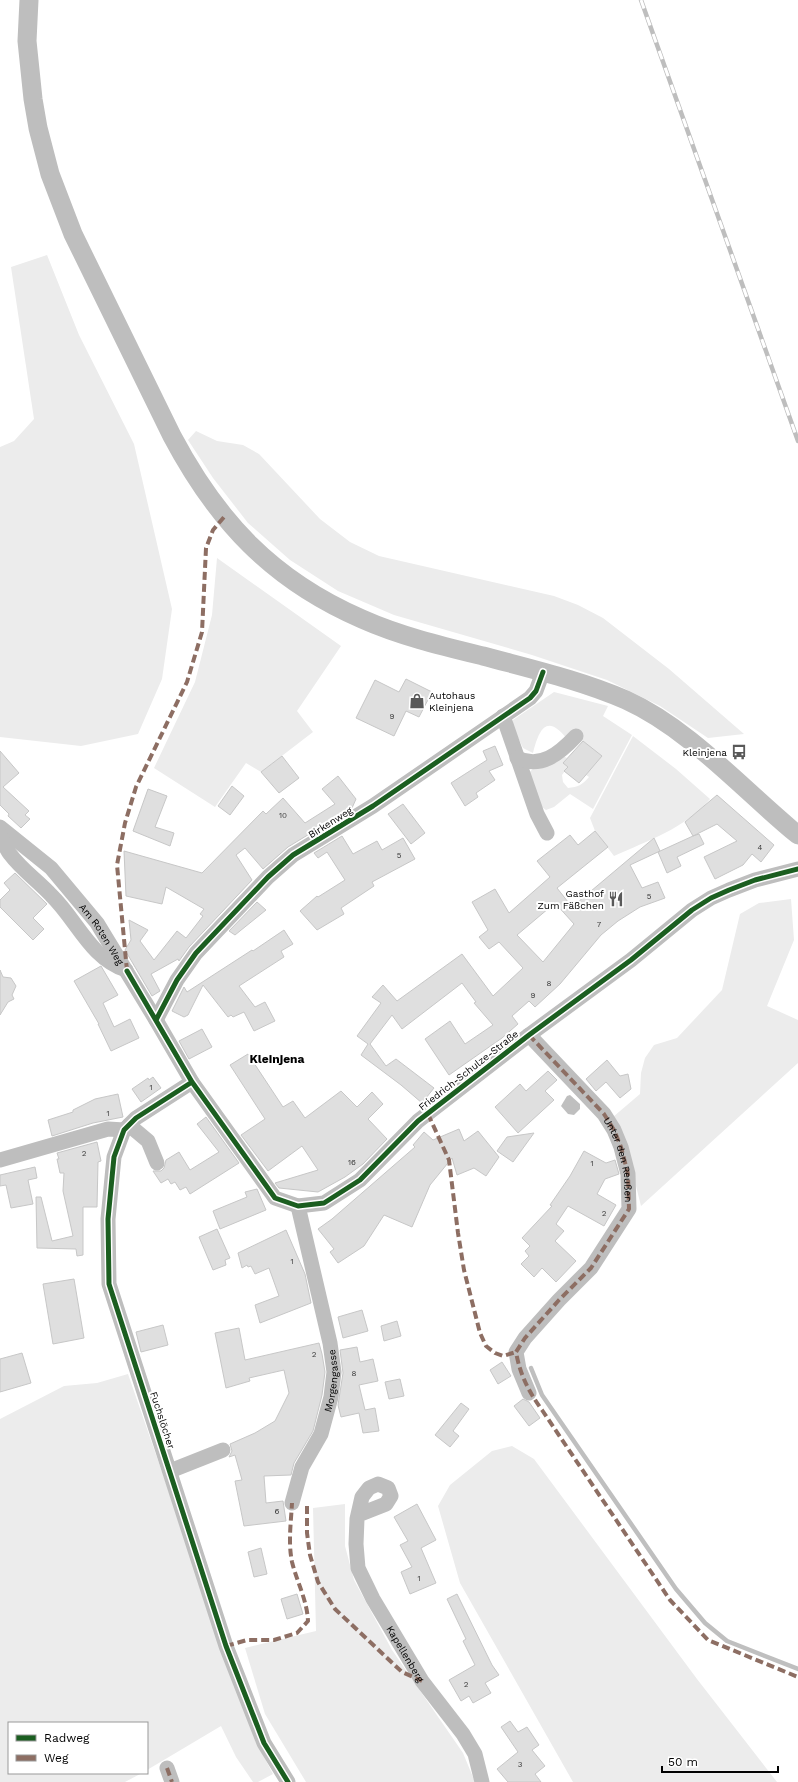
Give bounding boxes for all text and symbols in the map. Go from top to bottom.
place label: Autohaus Kleinjena [429,690,475,713]
shop icon: Autohaus Kleinjena [408,692,426,710]
house number: 9 [390,712,395,721]
bus stop icon: Kleinjena [730,743,748,761]
place label: Kleinjena [682,747,727,758]
street label: Birkenweg [306,804,355,840]
house number: 10 [279,811,287,820]
house number: 4 [758,843,763,852]
house number: 5 [397,851,402,860]
place label: Gasthof Zum Fäßchen [538,888,604,911]
restaurant icon: Gasthof Zum Fäßchen [607,890,625,908]
house number: 5 [647,892,652,901]
street label: Am Roten Weg [77,901,126,967]
house number: 7 [597,920,602,929]
house number: 8 [547,979,552,988]
house number: 9 [531,991,536,1000]
street label: Friedrich-Schulze-Straße [416,1028,520,1113]
district label: Kleinjena [250,1052,305,1066]
house number: 1 [149,1083,153,1092]
house number: 1 [106,1109,110,1118]
street label: Unter den Reußen [601,1115,634,1202]
house number: 2 [82,1149,87,1158]
house number: 16 [348,1158,356,1167]
house number: 1 [590,1159,594,1168]
house number: 2 [602,1209,607,1218]
house number: 1 [290,1257,294,1266]
street label: Morgengasse [322,1349,340,1413]
house number: 2 [312,1350,317,1359]
house number: 8 [352,1369,357,1378]
street label: Fuchslöcher [148,1390,177,1450]
house number: 6 [275,1507,280,1516]
house number: 1 [417,1574,421,1583]
street label: Kapellenberg [384,1624,427,1685]
house number: 2 [464,1680,469,1689]
legend [8,1722,148,1774]
text: Radweg [44,1731,90,1745]
scale bar [662,1748,778,1774]
text: Weg [44,1751,69,1765]
text: 50 m [668,1755,698,1769]
house number: 3 [518,1760,523,1769]

